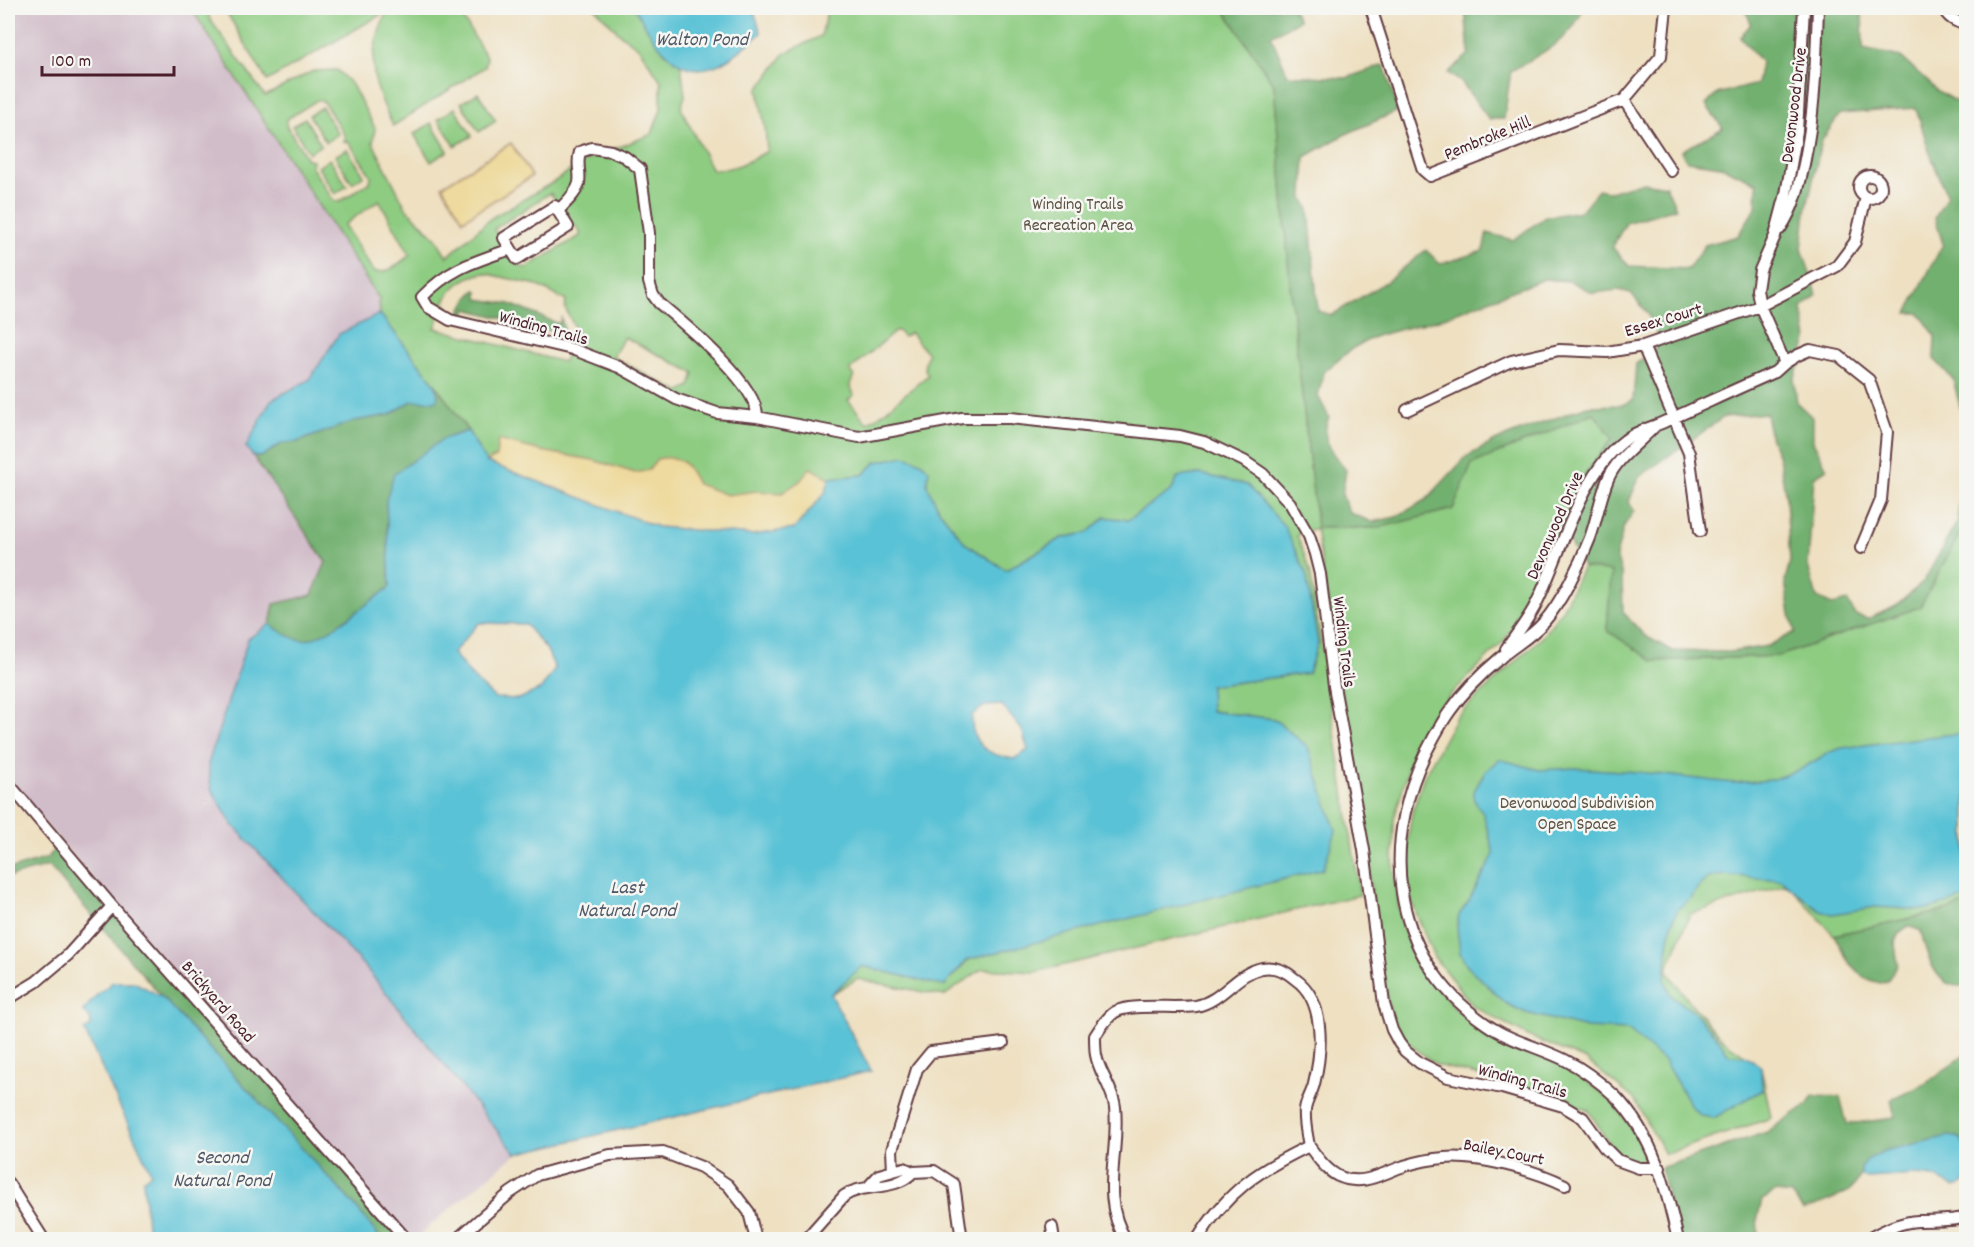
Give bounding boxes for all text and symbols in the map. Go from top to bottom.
water label: Walton Pond [656,27,751,55]
scale bar [42,39,174,77]
street label: Devonwood Drive [1776,46,1815,164]
text: 100 m [51,50,91,75]
street label: Pembroke Hill [1441,110,1536,168]
park label: Winding Trails Recreation Area [1023,193,1134,239]
street label: Essex Court [1622,298,1706,345]
street label: Winding Trails [496,306,591,353]
street label: Devonwood Drive [1521,468,1591,584]
street label: Winding Trails [1325,595,1361,689]
park label: Devonwood Subdivision Open Space [1500,792,1654,838]
water label: Last Natural Pond [578,875,679,926]
street label: Brickyard Road [174,956,260,1049]
street label: Winding Trails [1475,1059,1570,1106]
street label: Bailey Court [1461,1133,1546,1174]
water label: Second Natural Pond [173,1145,274,1196]

